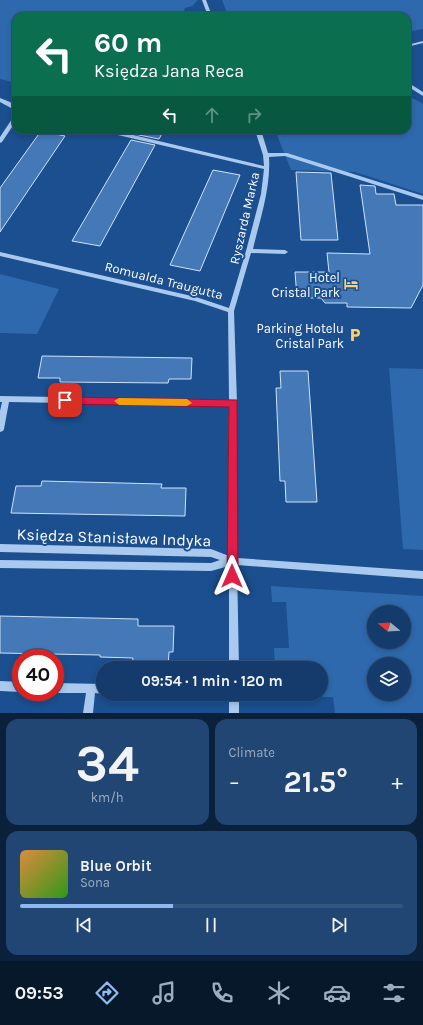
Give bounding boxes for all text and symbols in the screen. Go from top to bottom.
text: 60 m [94,26,162,59]
icon: left [28,28,80,80]
text: Księdza Jana Reca [94,60,244,82]
icon: left [159,104,181,126]
icon: ahead [201,104,223,126]
icon: right [243,104,265,126]
street label: Ryszarda Marka [227,171,262,266]
street label: Romualda Traugutta [103,259,225,302]
place label: Hotel Cristal Park [271,270,340,300]
hotel icon: Hotel Cristal Park [343,276,359,292]
place label: Parking Hotelu Cristal Park [257,321,344,351]
parking icon: Parking Hotelu Cristal Park [347,327,363,343]
pin [48,383,82,417]
icon: arrive [54,389,76,411]
street label: Księdza Stanisława Indyka [16,525,212,550]
position arrow [211,555,253,597]
north arrow [367,605,411,649]
map controls [367,605,411,701]
speed limit sign: 40 [12,649,64,701]
button: layers [367,657,411,701]
text: 09:54 · 1 min · 120 m [141,672,283,690]
text: 34 [76,733,139,794]
text: Climate [229,745,275,760]
text: 21.5° [284,764,348,800]
text: − [229,769,240,795]
text: + [391,769,403,795]
text: km/h [91,790,124,805]
text: Blue Orbit [80,857,152,875]
text: Sona [80,875,110,890]
icon: previous [73,914,95,936]
icon: pause [200,914,222,936]
icon: next [328,914,350,936]
icon: directions [93,979,121,1007]
icon: music [150,979,178,1007]
icon: phone [208,979,236,1007]
icon: climate [265,979,293,1007]
icon: car [323,979,351,1007]
icon: filters [380,979,408,1007]
text: 09:53 [15,982,64,1004]

